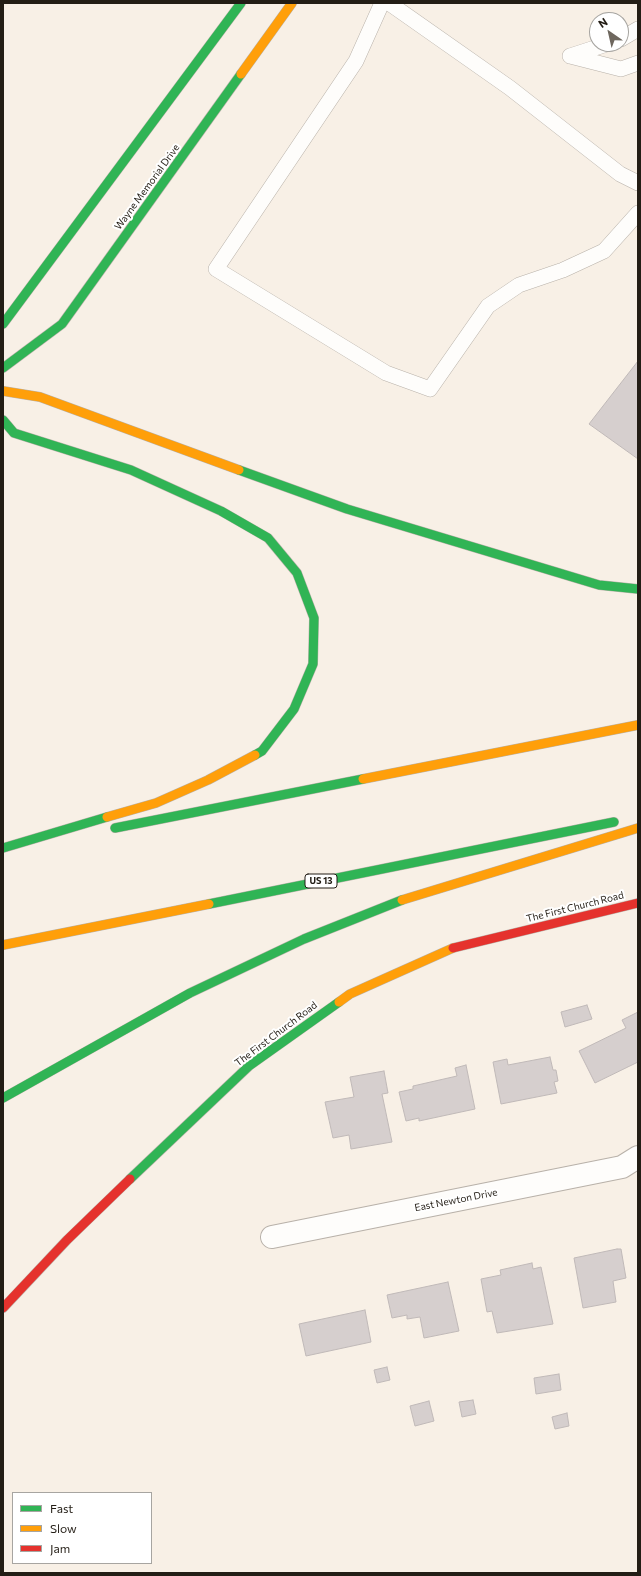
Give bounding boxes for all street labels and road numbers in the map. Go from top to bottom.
street label: Wayne Memorial Drive [112,142,182,232]
road number: US 13 [305,874,337,888]
street label: The First Church Road [525,889,625,925]
street label: The First Church Road [232,999,320,1069]
street label: East Newton Drive [414,1186,498,1214]

